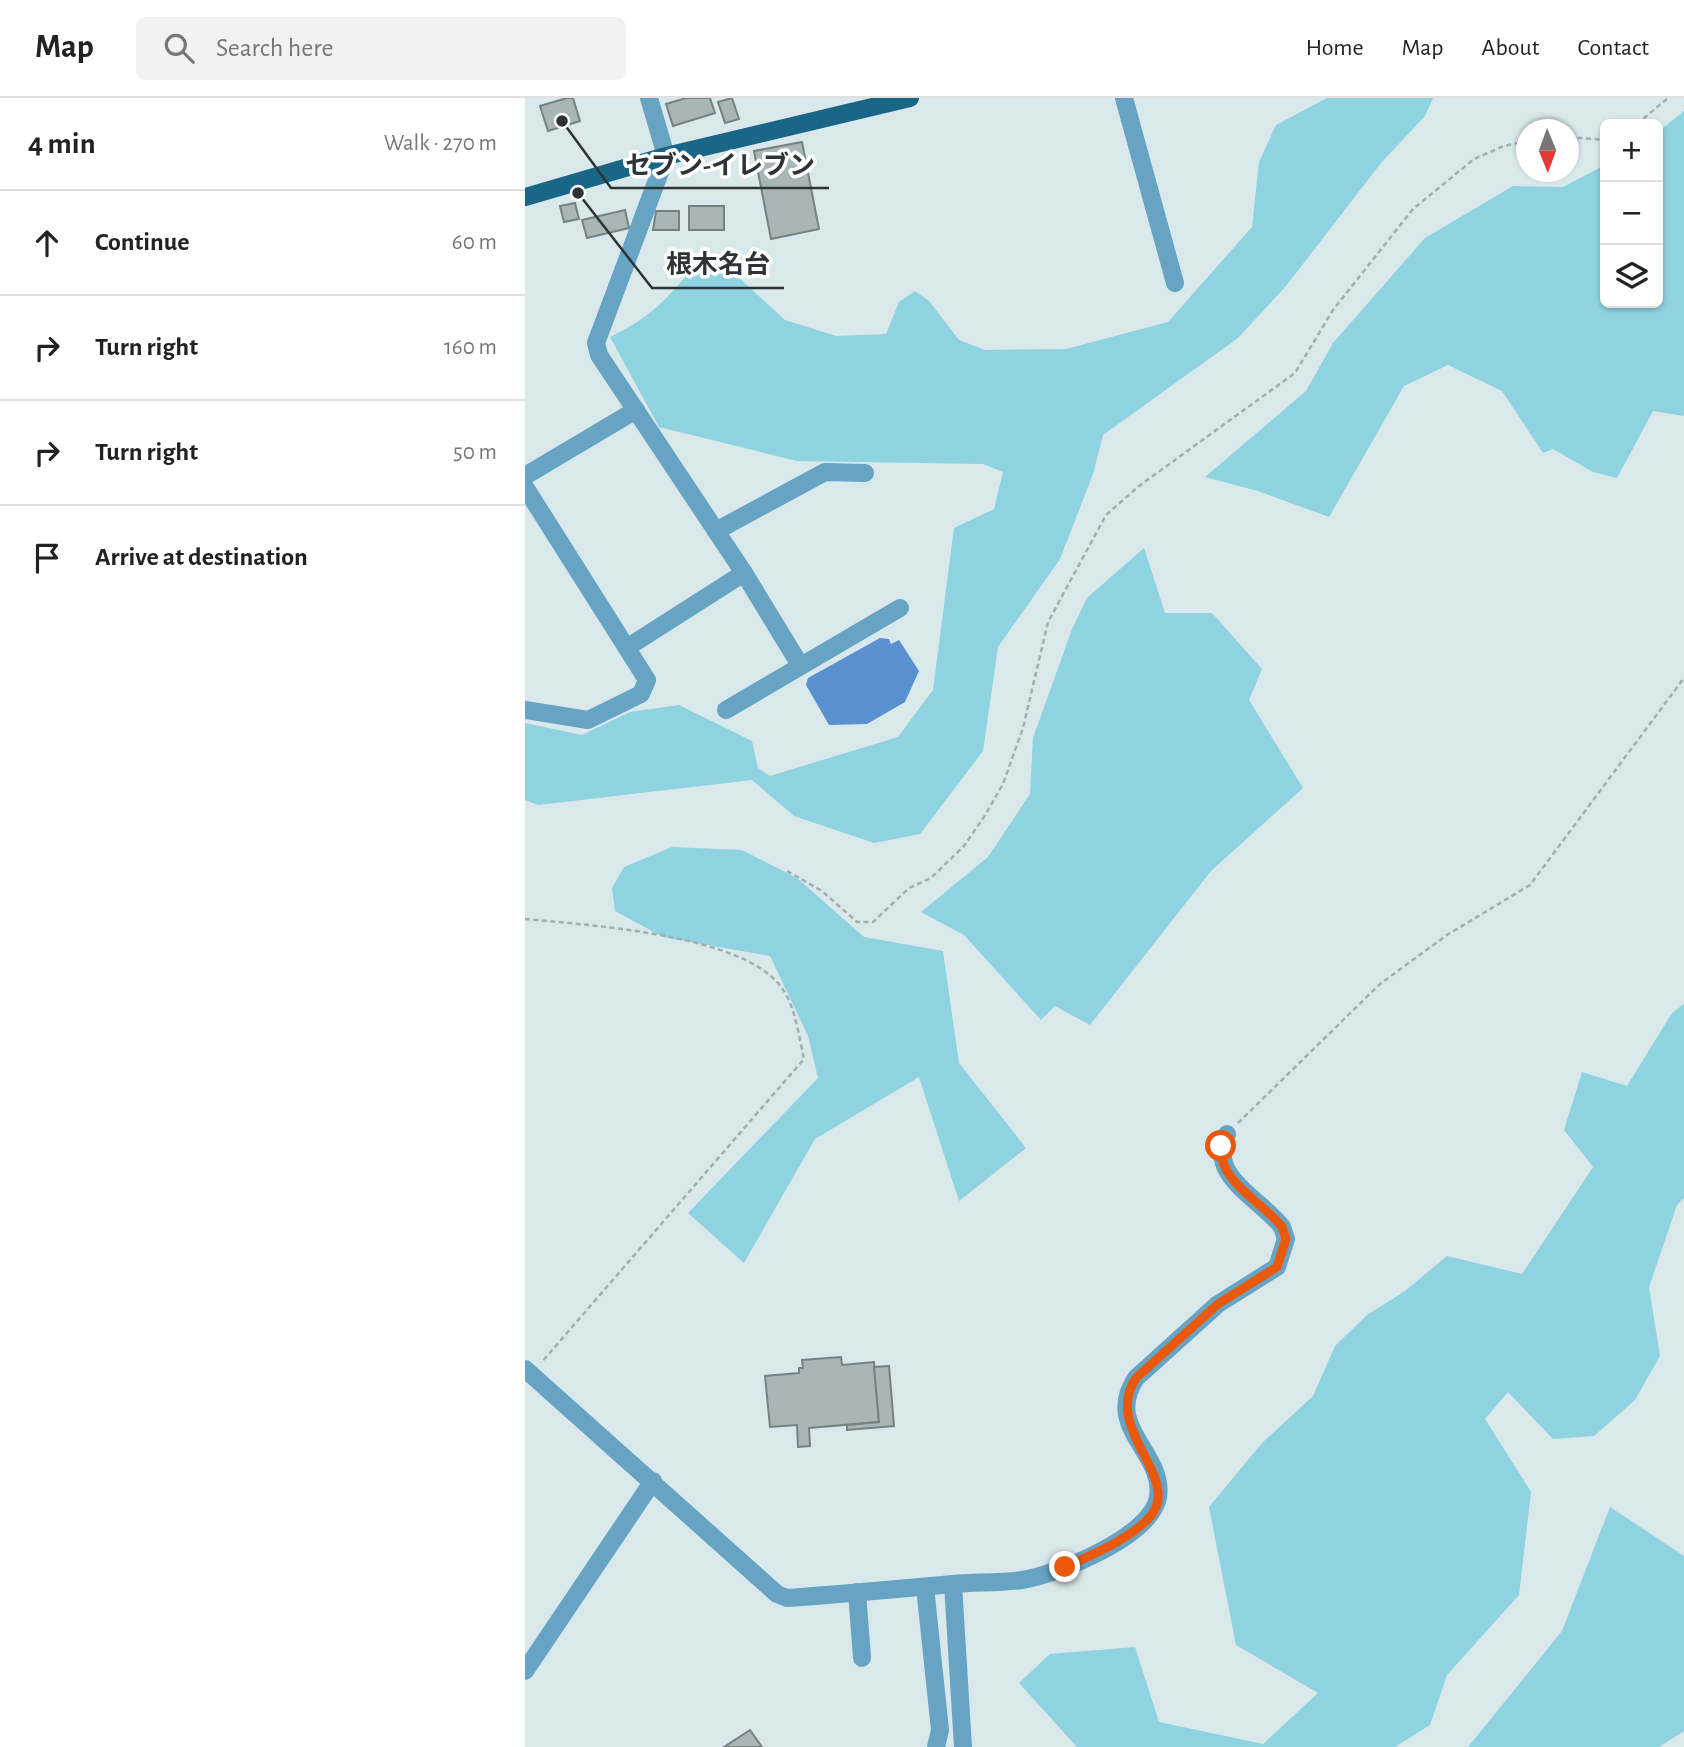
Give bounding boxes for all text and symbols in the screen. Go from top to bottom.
search box [136,17,626,80]
icon: search [160,29,198,67]
text: Map [35,31,94,64]
text: Search here [216,35,334,61]
text: Home [1306,36,1364,60]
text: Map [1402,36,1444,60]
text: About [1482,36,1539,60]
text: Contact [1577,36,1649,60]
north arrow [1516,119,1579,182]
map controls [1600,119,1663,308]
button: + [1600,119,1663,182]
text: 4 min [28,129,96,159]
text: Walk · 270 m [384,132,497,155]
callout: セブン-イレブン [611,141,829,188]
text: セブン-イレブン [625,151,815,179]
button: − [1600,182,1663,245]
icon: ahead [28,224,66,262]
text: Continue [95,229,190,255]
text: 60 m [452,231,497,254]
callout: 根木名台 [652,241,784,288]
button: layers [1600,245,1663,308]
text: 根木名台 [666,250,770,278]
icon: right [28,329,66,367]
text: Turn right [95,334,198,360]
text: 160 m [444,336,497,359]
icon: right [28,434,66,472]
text: Turn right [95,439,198,465]
text: 50 m [453,441,497,464]
icon: arrive [28,539,66,577]
text: Arrive at destination [95,544,308,570]
route start [1205,1130,1236,1161]
route end [1049,1551,1080,1582]

